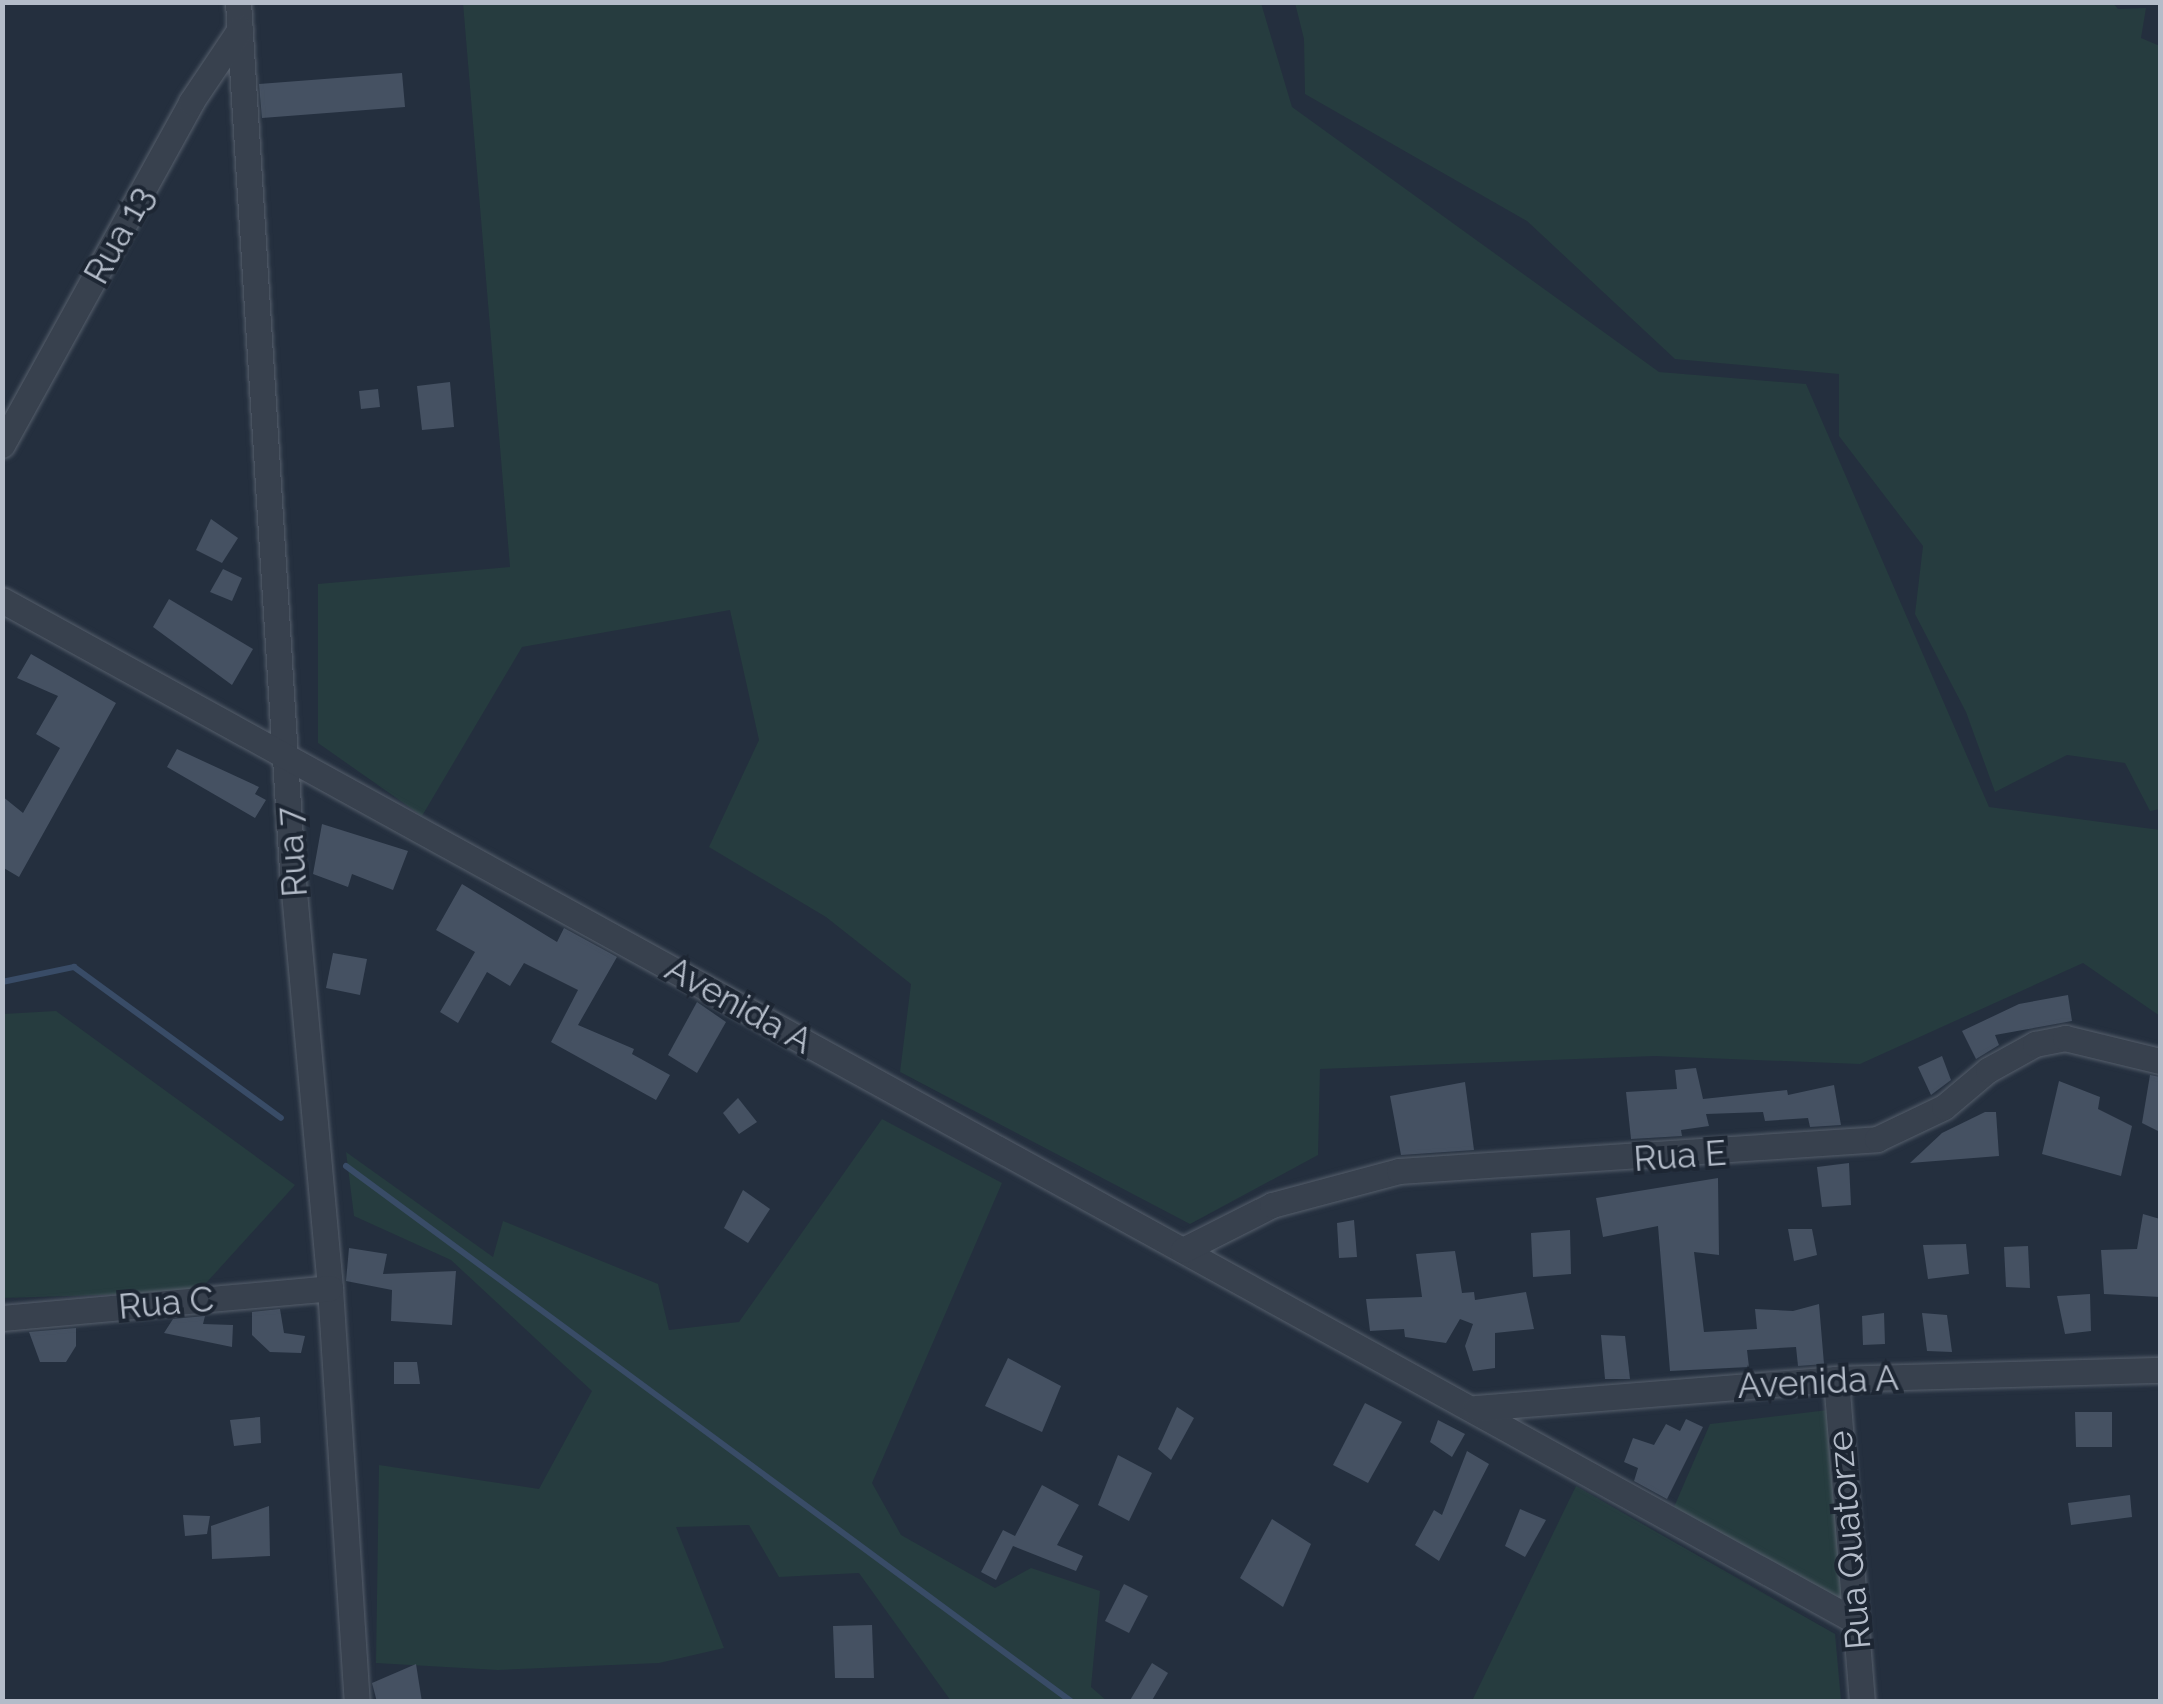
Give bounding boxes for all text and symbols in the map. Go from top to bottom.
street label: Rua 13 [75,179,163,291]
street label: Rua 7 [268,806,316,898]
street label: Avenida A [658,947,820,1063]
street label: Rua E [1632,1132,1728,1180]
street label: Rua C [117,1278,215,1328]
street label: Avenida A [1736,1357,1900,1407]
street label: Rua Quatorze [1819,1429,1879,1651]

